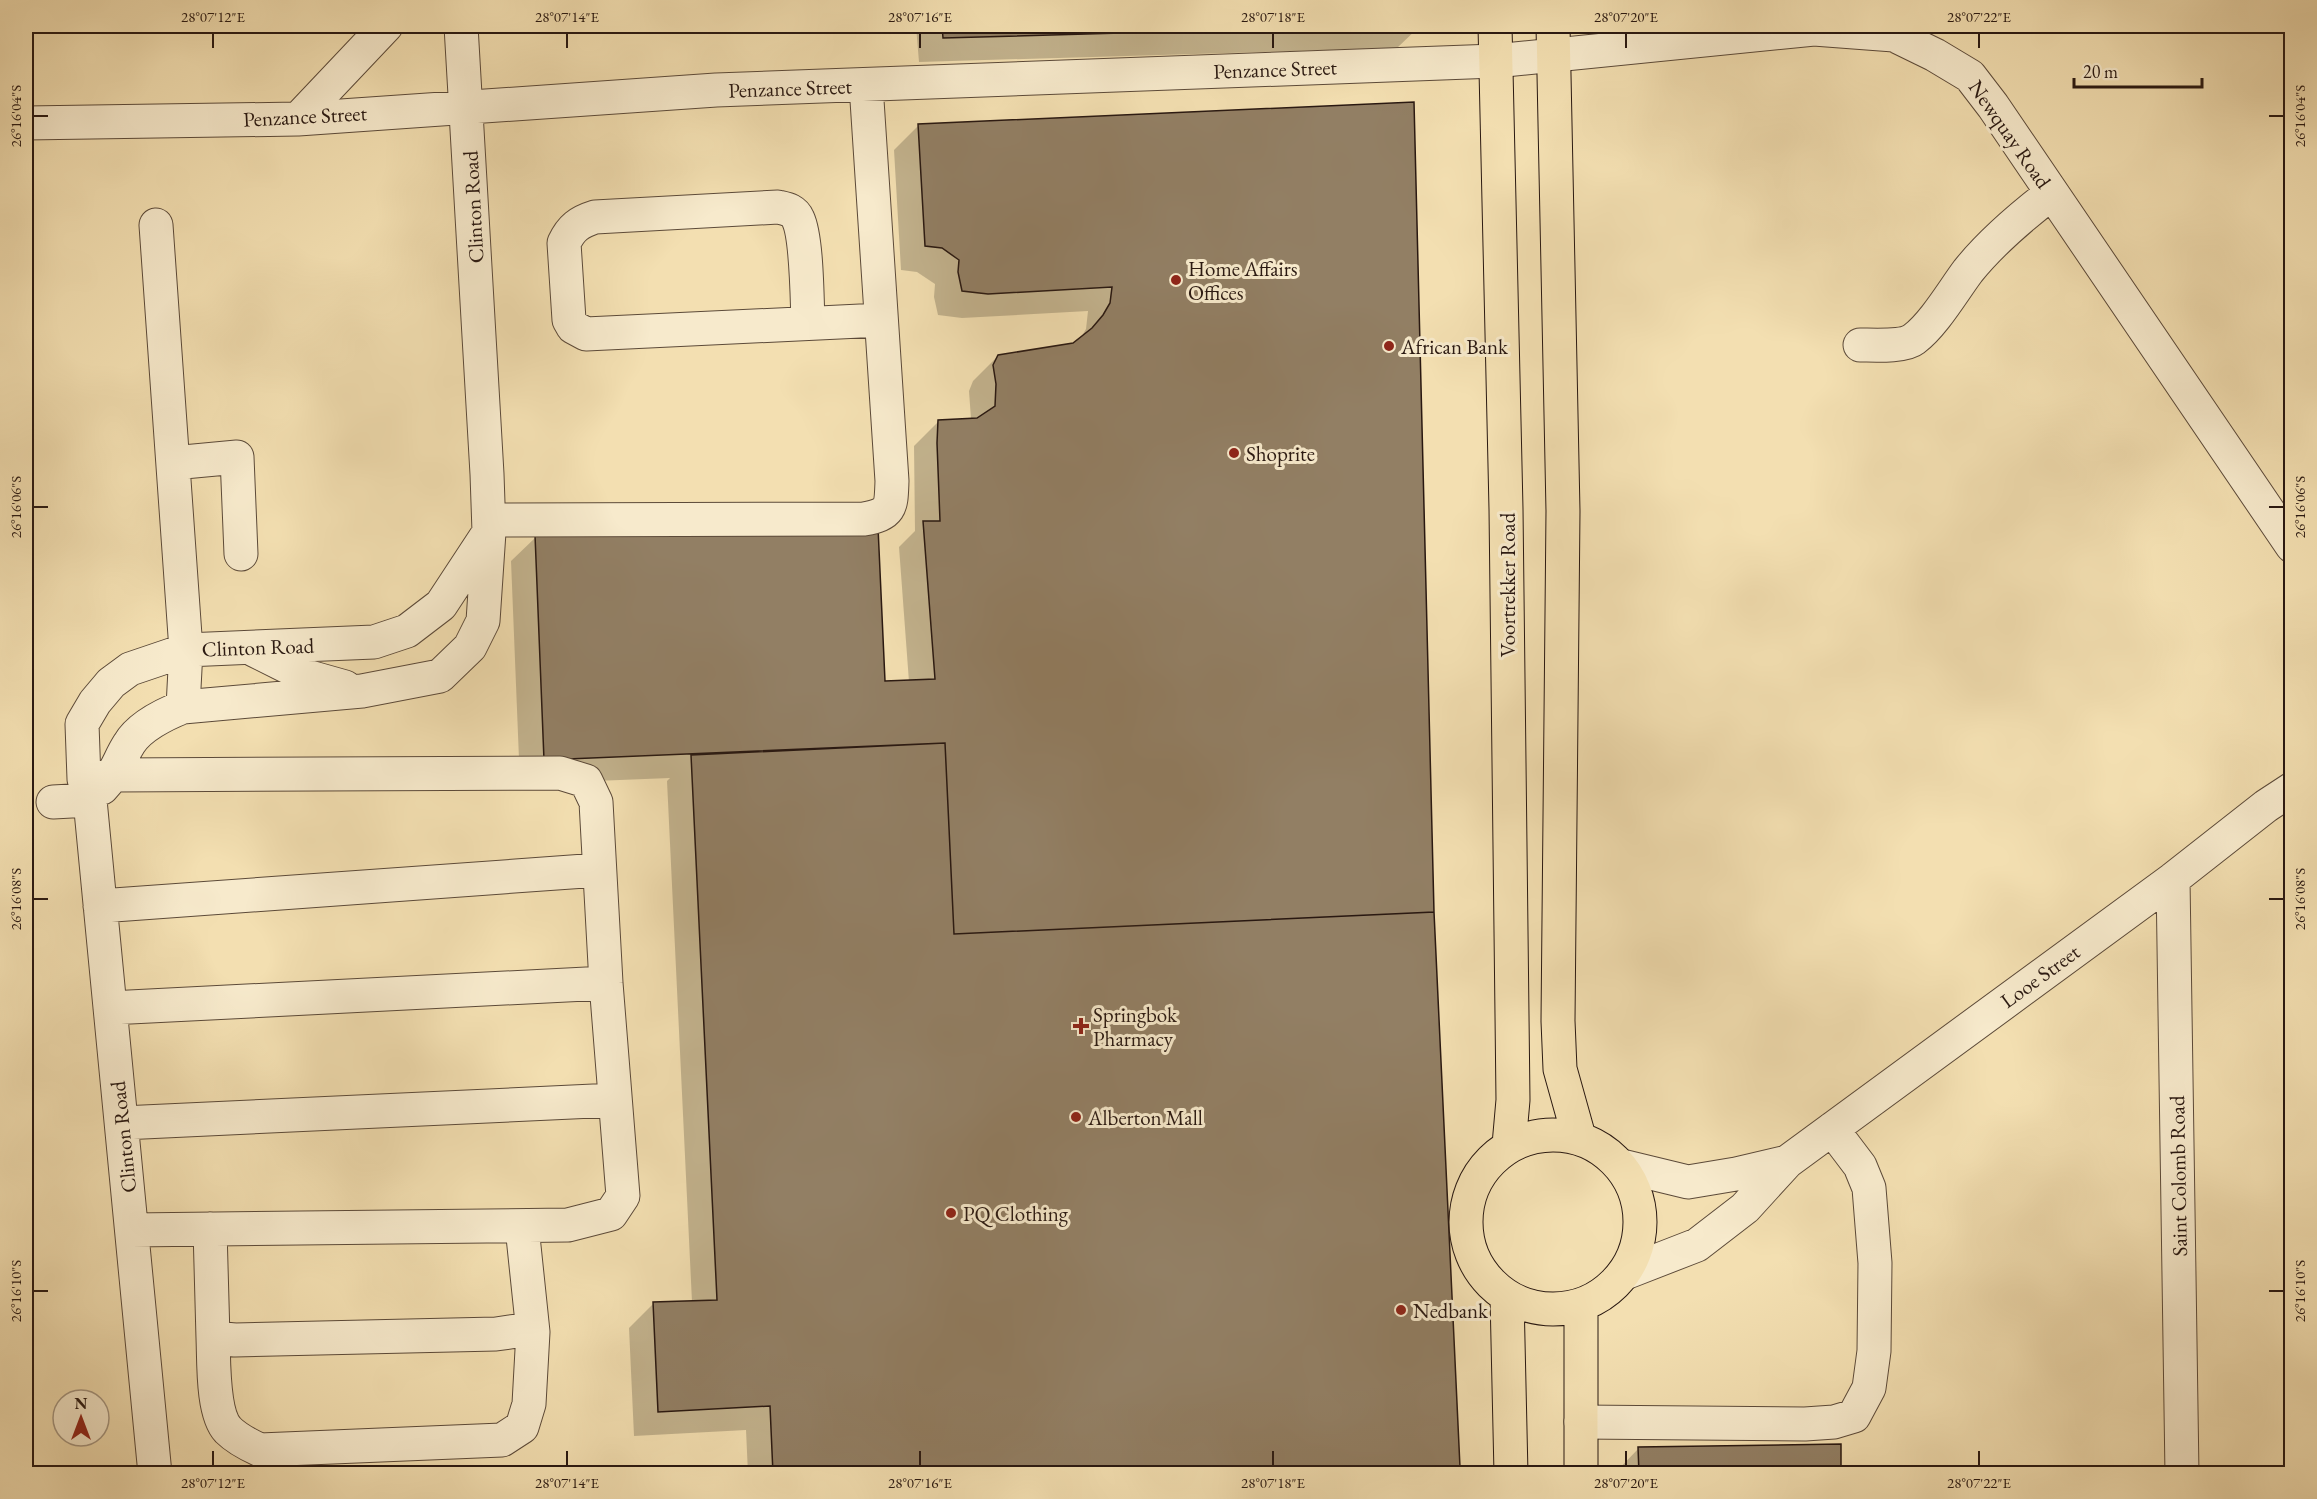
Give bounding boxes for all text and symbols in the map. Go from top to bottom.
text: 28°07'12"E [181,7,246,26]
text: 28°07'14"E [535,7,600,26]
text: 28°07'16"E [888,7,953,26]
text: 28°07'18"E [1241,7,1306,26]
text: 28°07'20"E [1594,7,1659,26]
text: 28°07'22"E [1947,7,2012,26]
scale bar [2074,51,2202,89]
street label: Penzance Street [1213,53,1338,85]
text: 20 m [2083,60,2118,83]
street label: Penzance Street [728,72,853,104]
street label: Newquay Road [1963,75,2057,194]
text: 26°16'04"S [6,85,25,147]
text: 26°16'04"S [2290,85,2309,147]
street label: Penzance Street [242,99,368,133]
street label: Clinton Road [457,150,489,264]
place label: Home Affairs Offices [1188,255,1298,306]
marker: Home Affairs Offices [1169,273,1183,287]
place label: African Bank [1400,333,1509,360]
marker: African Bank [1382,339,1396,353]
place label: Shoprite [1246,440,1315,467]
marker: Shoprite [1227,446,1241,460]
text: 26°16'06"S [6,476,25,538]
text: 26°16'06"S [2290,476,2309,538]
street label: Voortrekker Road [1494,512,1521,657]
street label: Clinton Road [201,632,315,662]
text: 26°16'08"S [6,868,25,930]
text: 26°16'08"S [2290,868,2309,930]
street label: Looe Street [1995,938,2085,1014]
place label: Springbok Pharmacy [1093,1001,1178,1052]
marker: Springbok Pharmacy [1074,1019,1088,1033]
street label: Clinton Road [104,1079,142,1194]
street label: Saint Colomb Road [2163,1095,2193,1257]
place label: Alberton Mall [1087,1104,1203,1131]
marker: Alberton Mall [1069,1110,1083,1124]
place label: PQ Clothing [963,1200,1069,1228]
marker: PQ Clothing [944,1206,958,1220]
text: 26°16'10"S [6,1260,25,1322]
text: 26°16'10"S [2290,1260,2309,1322]
place label: Nedbank [1413,1297,1489,1324]
marker: Nedbank [1394,1303,1408,1317]
north arrow [51,1388,111,1448]
text: N [75,1393,88,1414]
text: 28°07'12"E [181,1473,246,1492]
text: 28°07'14"E [535,1473,600,1492]
text: 28°07'16"E [888,1473,953,1492]
text: 28°07'18"E [1241,1473,1306,1492]
text: 28°07'20"E [1594,1473,1659,1492]
text: 28°07'22"E [1947,1473,2012,1492]

